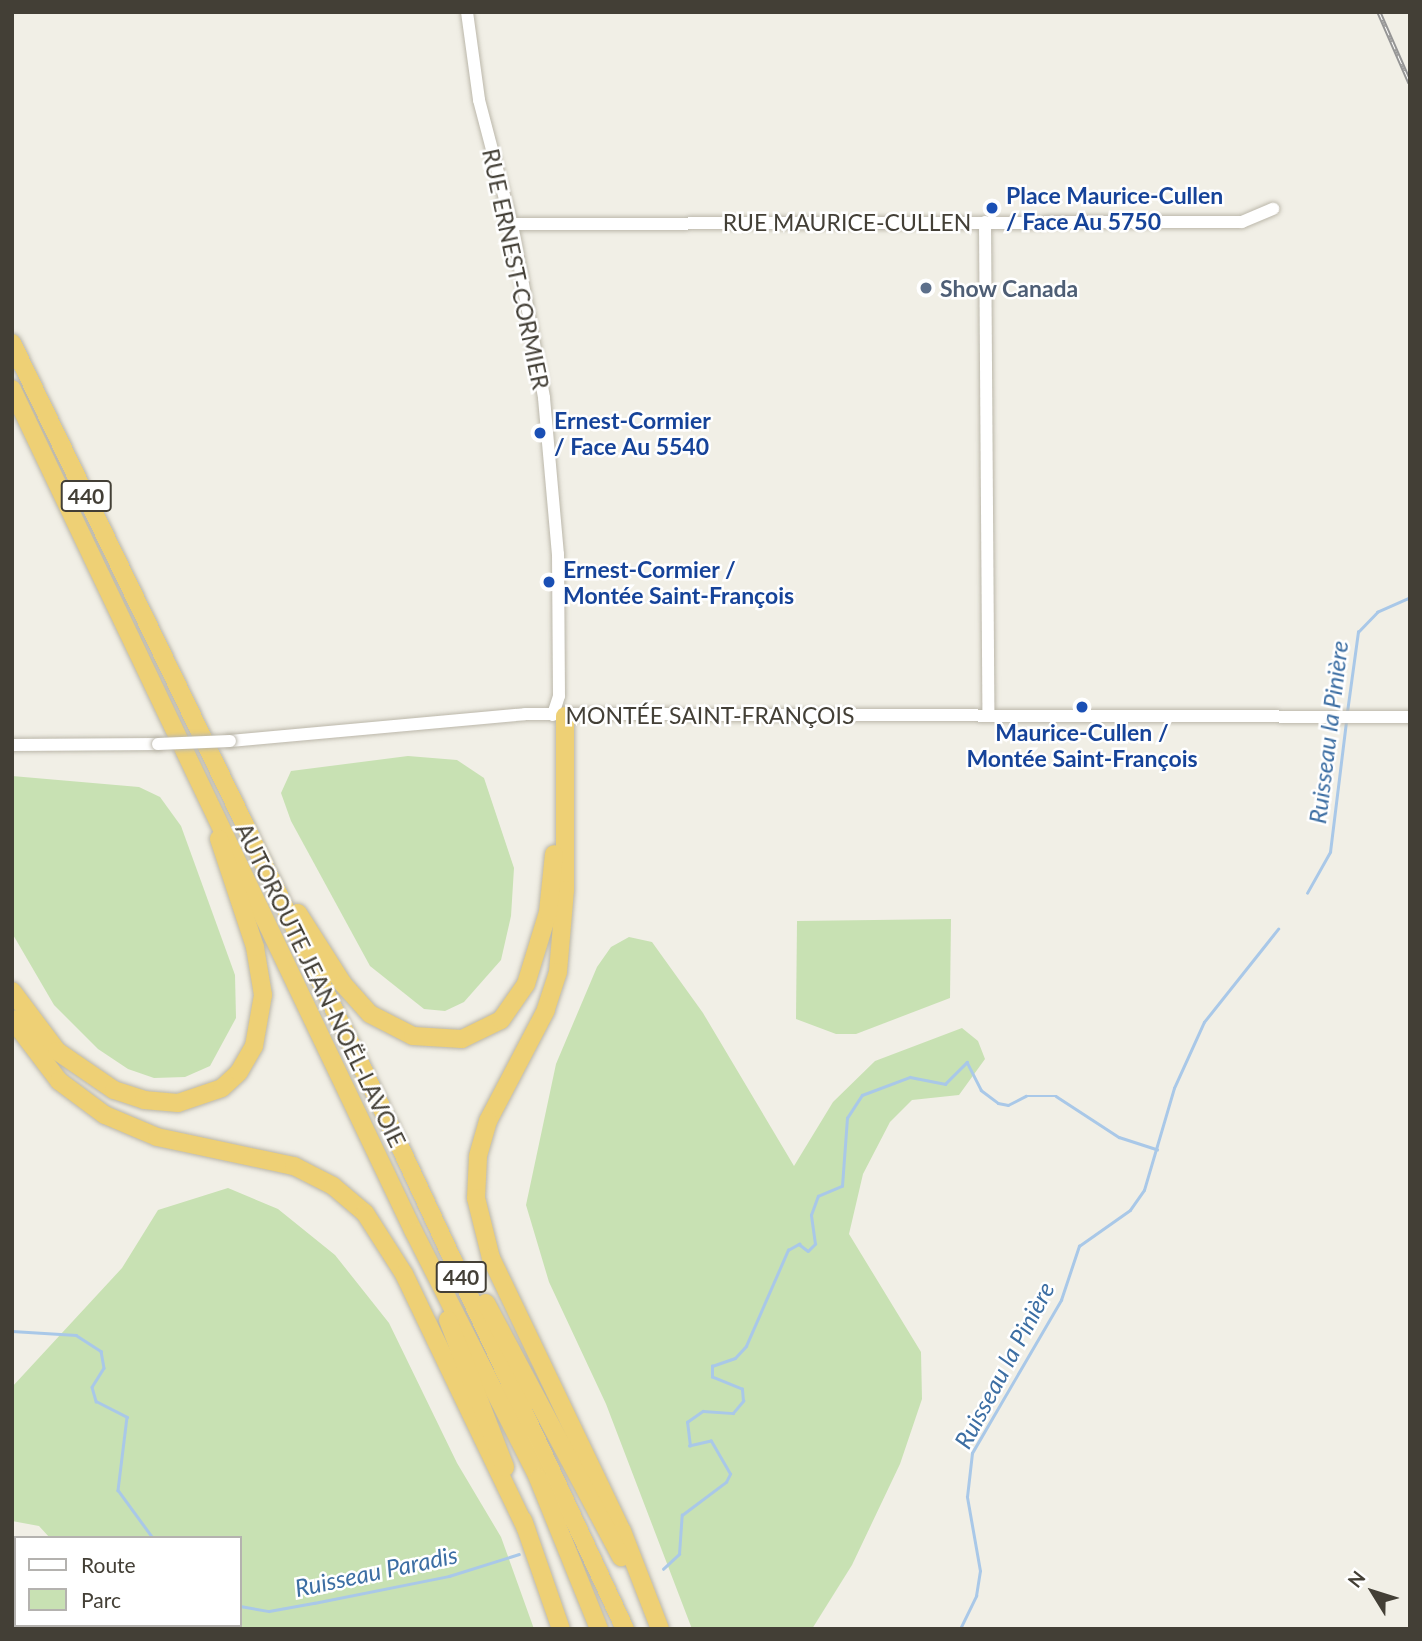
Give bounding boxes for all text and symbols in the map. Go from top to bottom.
street label: RUE ERNEST-CORMIER [477,146,555,392]
place label: Place Maurice-Cullen / Face Au 5750 [1006,181,1223,235]
marker: Place Maurice-Cullen / Face Au 5750 [984,200,1000,216]
street label: RUE MAURICE-CULLEN [723,208,971,236]
place label: Show Canada [940,274,1079,302]
marker: Show Canada [918,280,934,296]
place label: Ernest-Cormier / Face Au 5540 [554,406,711,460]
marker: Ernest-Cormier / Face Au 5540 [532,425,548,441]
road number: 440 [60,478,112,514]
place label: Ernest-Cormier / Montée Saint-François [563,555,794,609]
marker: Ernest-Cormier / Montée Saint-François [541,574,557,590]
water label: Ruisseau la Pinière [1302,639,1354,825]
marker: Maurice-Cullen / Montée Saint-François [1074,699,1090,715]
street label: MONTÉE SAINT-FRANÇOIS [566,701,854,729]
place label: Maurice-Cullen / Montée Saint-François [966,718,1198,772]
street label: AUTOROUTE JEAN-NOËL-LAVOIE [230,818,412,1152]
road number: 440 [435,1260,487,1294]
water label: Ruisseau la Pinière [948,1277,1060,1453]
legend [14,1536,242,1627]
water label: Ruisseau Paradis [292,1540,460,1602]
text: Route [81,1552,136,1577]
north arrow [1338,1557,1408,1627]
text: N [1342,1566,1370,1592]
text: Parc [81,1587,121,1612]

